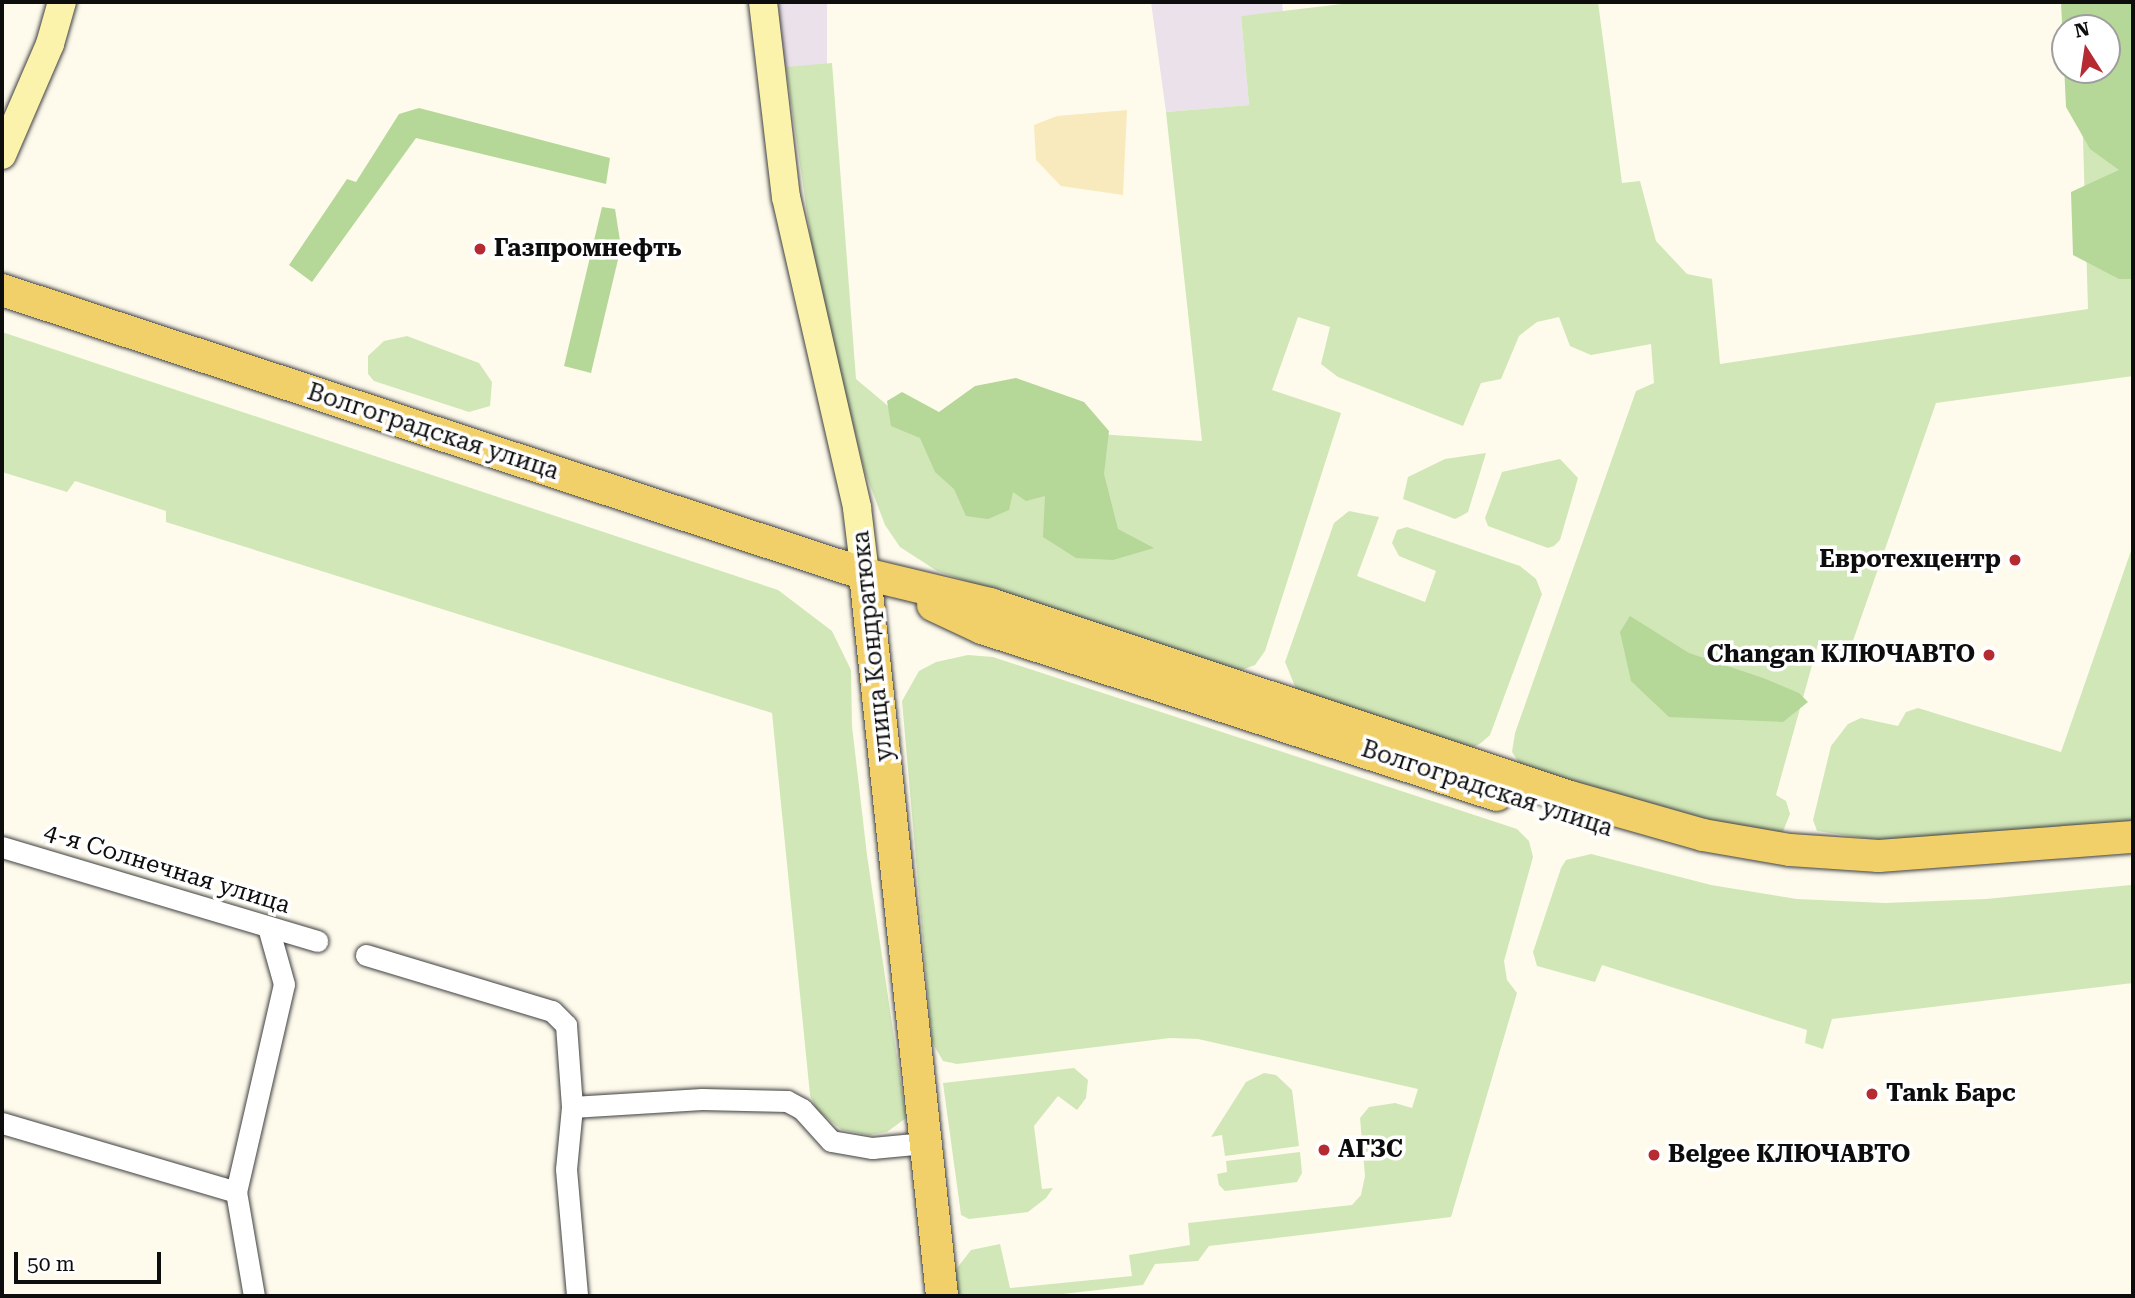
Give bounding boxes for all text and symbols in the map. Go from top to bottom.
north arrow [2051,14,2121,84]
text: N [2072,17,2091,43]
place label: Газпромнефть [494,235,681,263]
marker: Газпромнефть [472,241,488,257]
street label: Волгоградская улица [304,378,562,486]
street label: улица Кондратюка [847,529,899,763]
place label: Евротехцентр [1819,546,2001,574]
marker: Евротехцентр [2007,552,2023,568]
place label: Changan КЛЮЧАВТО [1707,641,1975,669]
marker: Changan КЛЮЧАВТО [1981,647,1997,663]
street label: Волгоградская улица [1358,735,1616,843]
street label: 4-я Солнечная улица [40,818,294,920]
place label: Tank Барс [1886,1080,2016,1108]
marker: Tank Барс [1864,1086,1880,1102]
place label: АГЗС [1338,1136,1403,1164]
place label: Belgee КЛЮЧАВТО [1668,1141,1910,1169]
marker: АГЗС [1316,1142,1332,1158]
marker: Belgee КЛЮЧАВТО [1646,1147,1662,1163]
scale bar [18,1238,164,1282]
text: 50 m [27,1252,75,1276]

